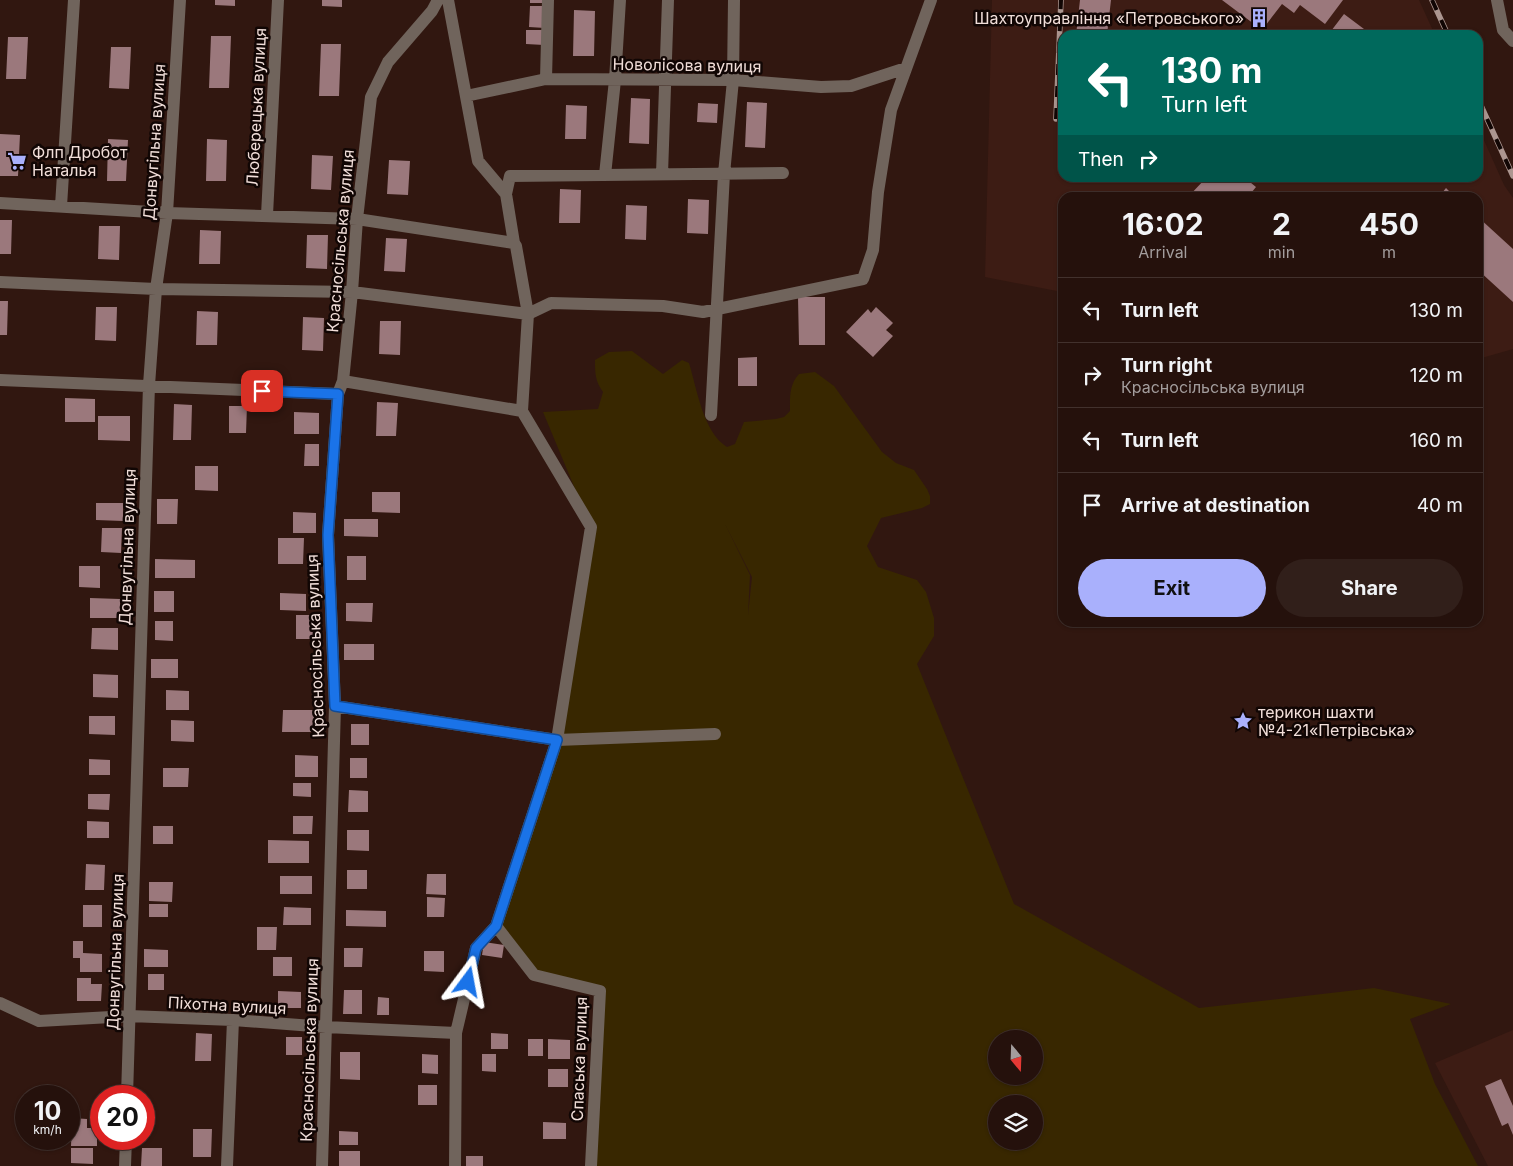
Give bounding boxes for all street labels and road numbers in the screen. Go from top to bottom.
street label: Люберецька вулиця [242,27,270,187]
street label: Новолісова вулиця [612,54,762,76]
street label: Донвугільна вулиця [139,63,169,221]
street label: Красносільська вулиця [322,149,358,333]
street label: Донвугільна вулиця [114,468,140,626]
street label: Красносільська вулиця [302,554,328,738]
street label: Донвугільна вулиця [102,873,128,1031]
street label: Красносільська вулиця [296,958,322,1142]
street label: Піхотна вулиця [167,992,287,1018]
street label: Спаська вулиця [567,996,591,1122]

